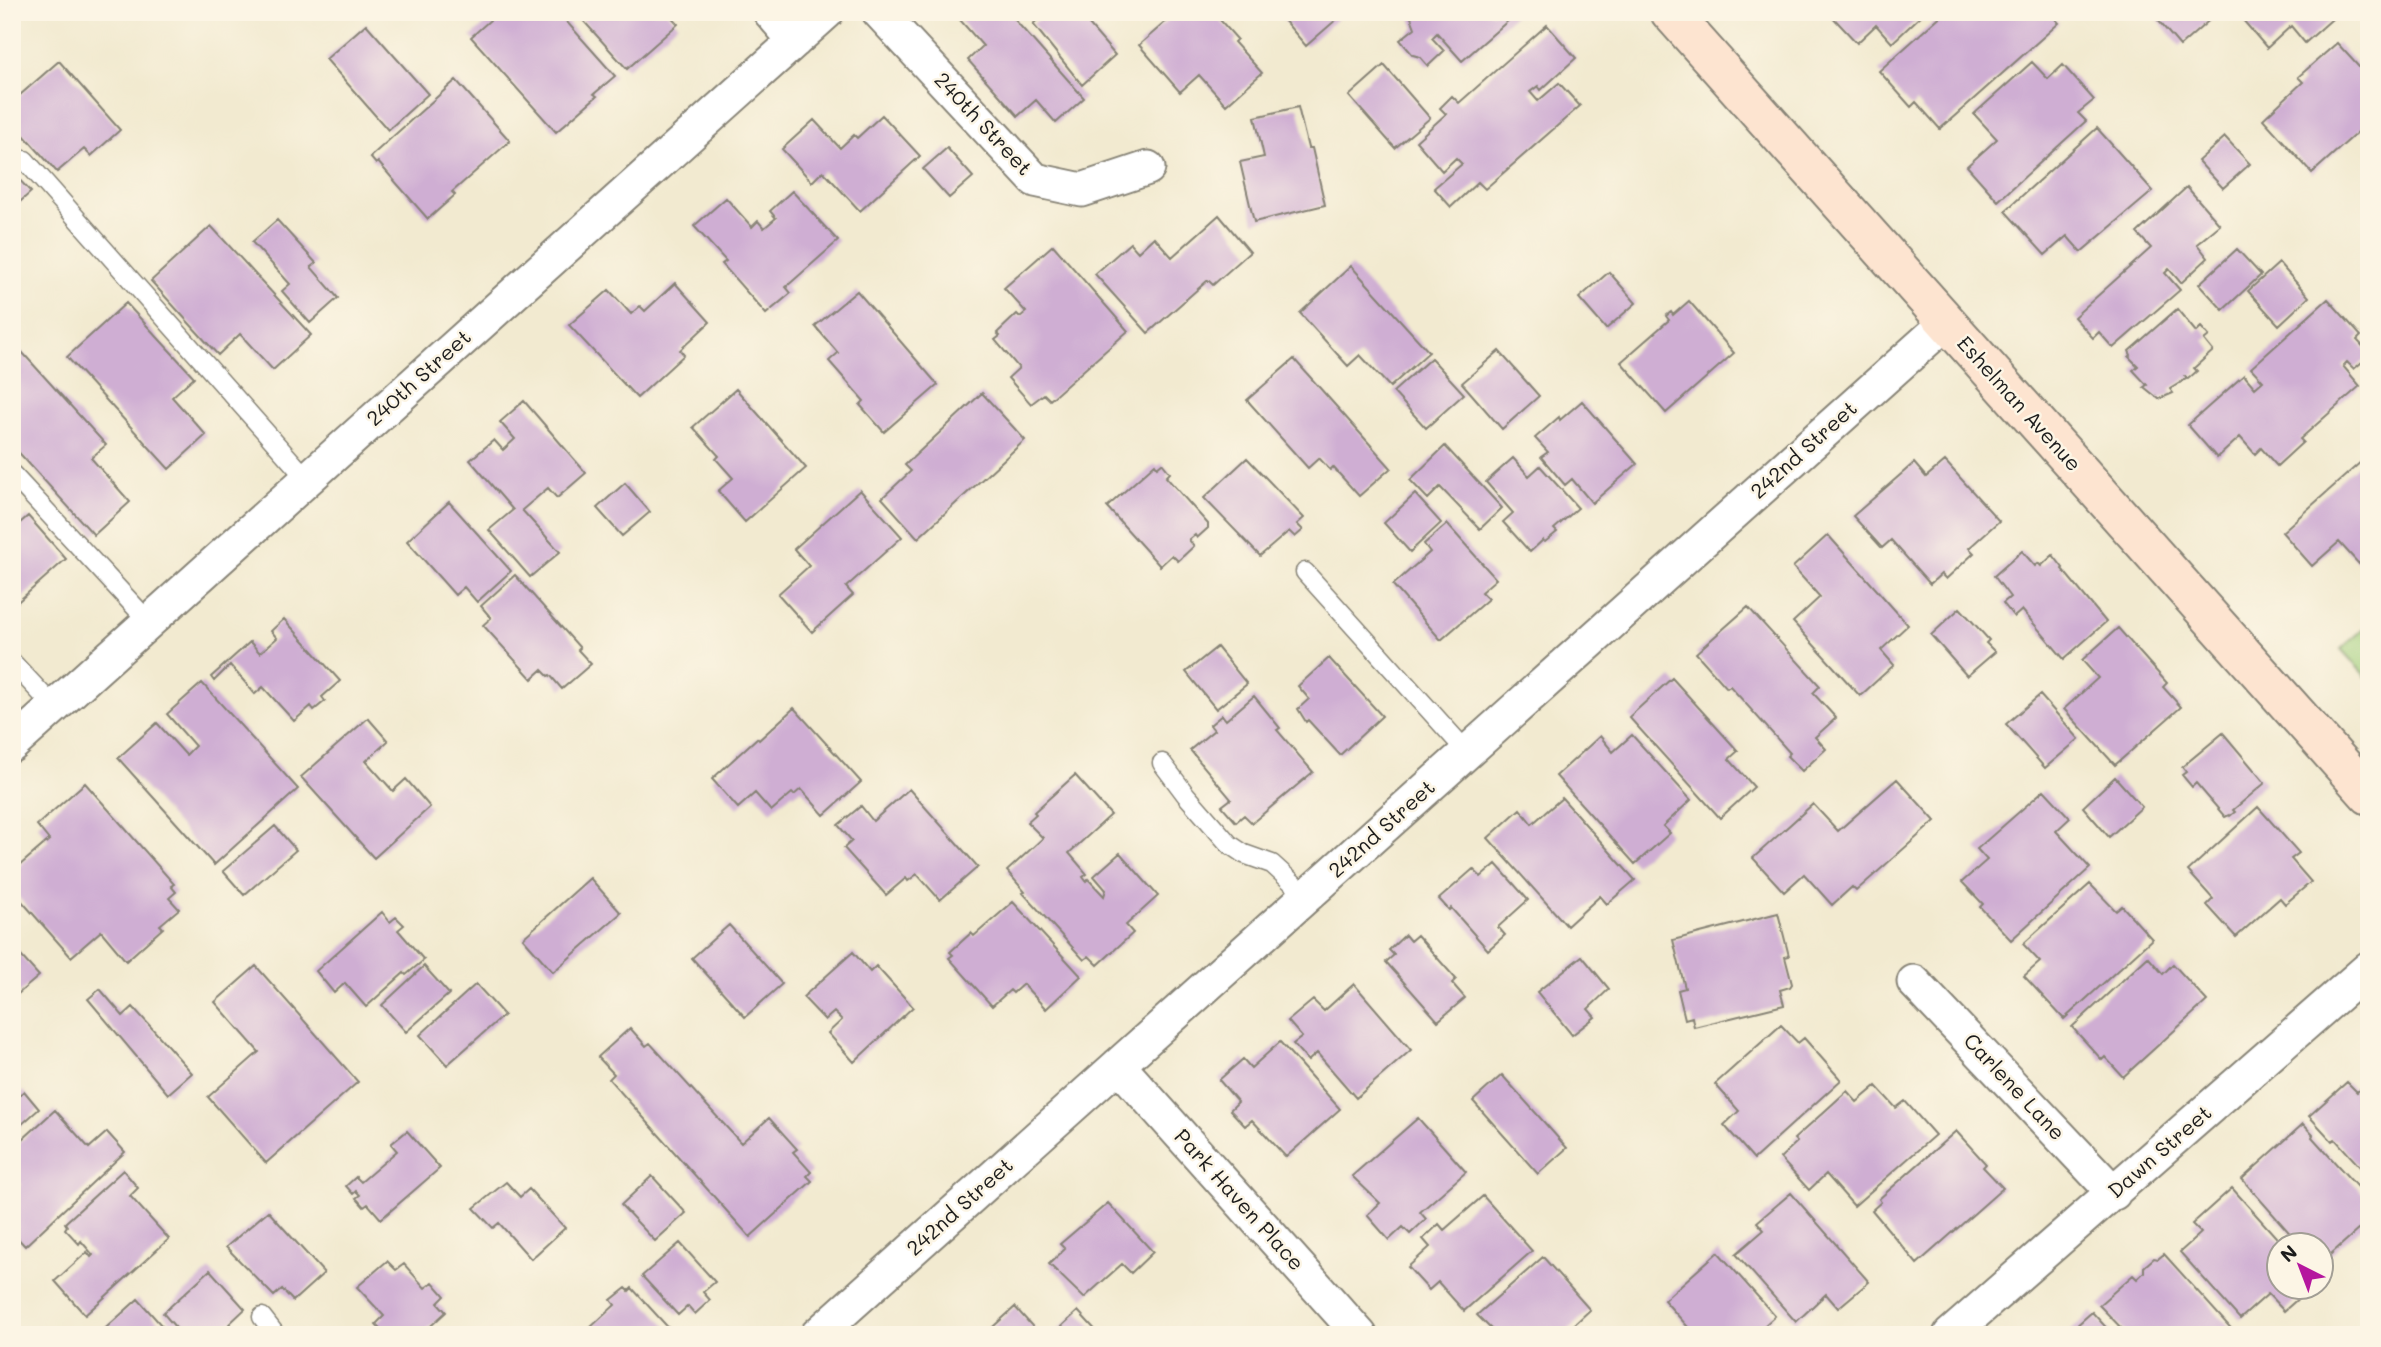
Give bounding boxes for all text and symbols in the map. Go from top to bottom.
street label: 240th Street [929,66,1039,180]
street label: 240th Street [360,323,476,431]
street label: Eshelman Avenue [1952,330,2088,476]
street label: 242nd Street [1744,394,1862,504]
street label: 242nd Street [1322,773,1440,883]
street label: Carlene Lane [1959,1027,2072,1145]
street label: Dawn Street [2101,1098,2217,1203]
street label: Park Haven Place [1169,1123,1311,1275]
street label: 242nd Street [900,1151,1018,1261]
north arrow [2266,1232,2336,1302]
text: N [2275,1239,2302,1267]

